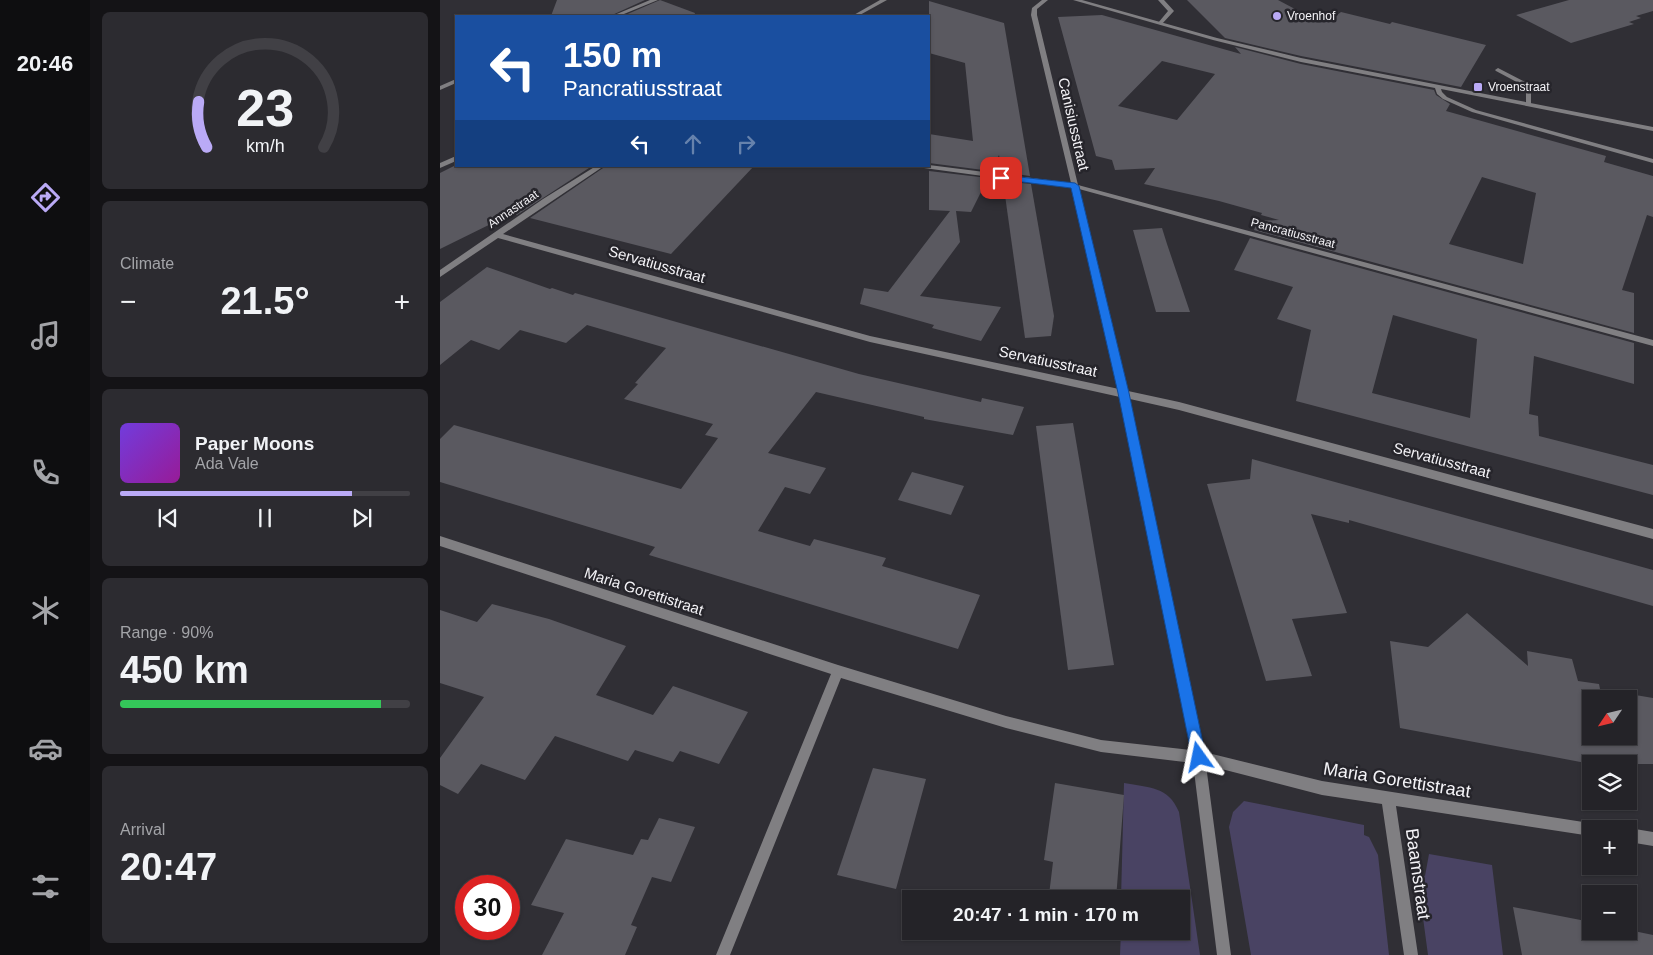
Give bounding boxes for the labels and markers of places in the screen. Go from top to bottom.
place label: Vroenhof [1287,9,1336,23]
marker: Vroenhof [1271,10,1283,22]
place label: Vroenstraat [1488,80,1550,94]
marker: Vroenstraat [1472,81,1484,93]
pin [980,157,1022,199]

